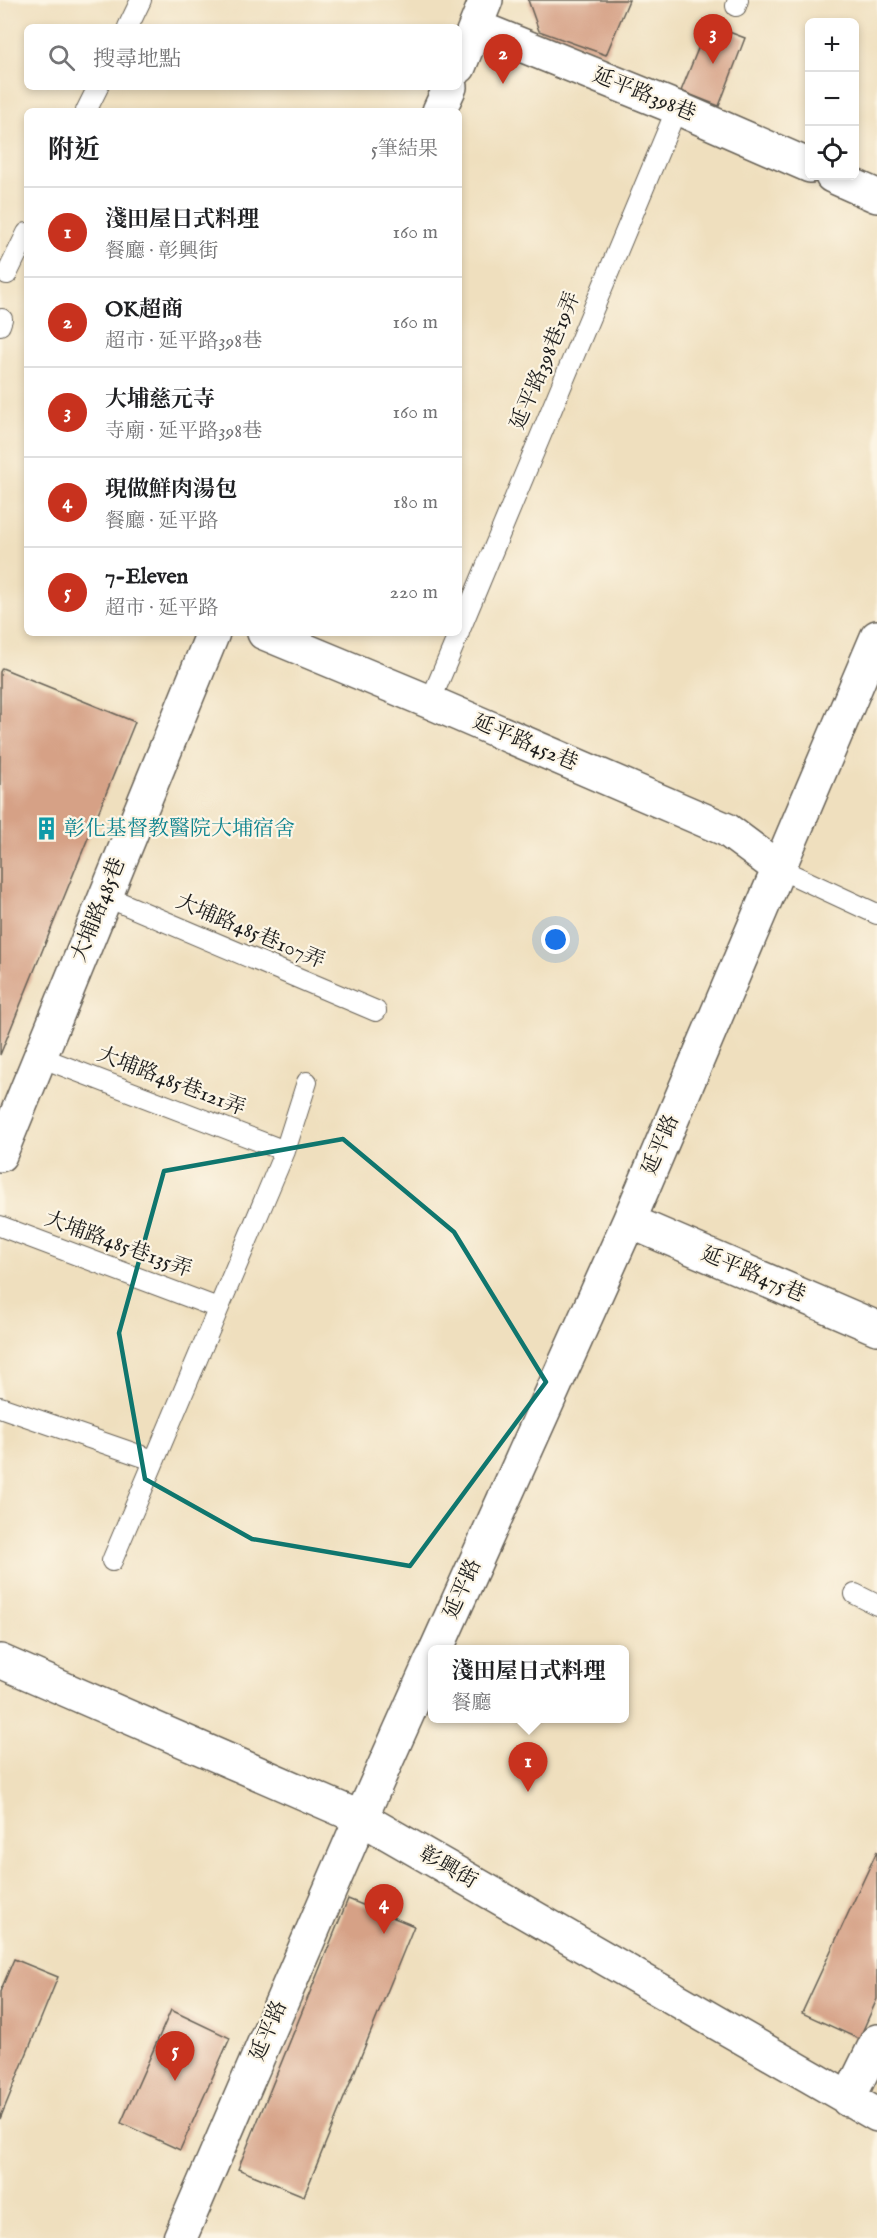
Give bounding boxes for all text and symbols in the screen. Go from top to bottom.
pin: 3 [694,14,732,64]
map controls [805,18,859,180]
button: + [805,18,859,72]
search box [24,24,462,90]
pin: 2 [484,34,522,84]
icon: search [45,41,78,74]
text: 搜尋地點 [93,46,181,74]
street label: 延平路398巷 [588,62,700,128]
button: − [805,72,859,126]
button: locate [805,126,859,180]
text: 附近 [48,134,100,167]
text: 5筆結果 [371,137,438,162]
text: 淺田屋日式料理 [105,206,259,234]
text: 1 [64,220,71,245]
text: 160 m [392,220,438,245]
text: 餐廳 · 彰興街 [105,239,218,264]
street label: 延平路398巷19弄 [505,288,587,434]
text: OK超商 [105,296,183,324]
text: 2 [63,310,72,335]
text: 160 m [392,310,438,335]
text: 超市 · 延平路398巷 [105,329,262,354]
text: 大埔慈元寺 [105,386,215,414]
text: 3 [64,400,71,425]
text: 160 m [392,400,438,425]
text: 寺廟 · 延平路398巷 [105,419,262,444]
text: 現做鮮肉湯包 [105,476,237,504]
text: 4 [63,490,72,515]
text: 180 m [393,490,438,515]
text: 餐廳 · 延平路 [105,509,218,534]
text: 7-Eleven [105,563,188,591]
text: 5 [64,580,71,605]
text: 220 m [390,580,438,605]
text: 超市 · 延平路 [105,596,218,621]
street label: 延平路452巷 [468,709,582,777]
building icon: 彰化基督教醫院大埔宿舍 [33,816,59,842]
place label: 彰化基督教醫院大埔宿舍 [64,816,295,843]
street label: 大埔路485巷 [66,854,132,966]
street label: 大埔路485巷107弄 [172,889,328,975]
your location [541,925,570,954]
street label: 大埔路485巷121弄 [93,1041,249,1123]
street label: 延平路 [636,1111,686,1179]
street label: 大埔路485巷135弄 [41,1206,195,1284]
street label: 延平路475巷 [697,1241,809,1309]
street label: 延平路 [438,1555,488,1623]
popup [428,1645,629,1723]
text: 淺田屋日式料理 [451,1658,606,1686]
text: 餐廳 [451,1691,491,1716]
pin: 1 [508,1742,548,1792]
street label: 彰興街 [414,1841,482,1895]
pin: 4 [364,1884,404,1934]
street label: 延平路 [244,1997,294,2065]
pin: 5 [156,2032,195,2081]

